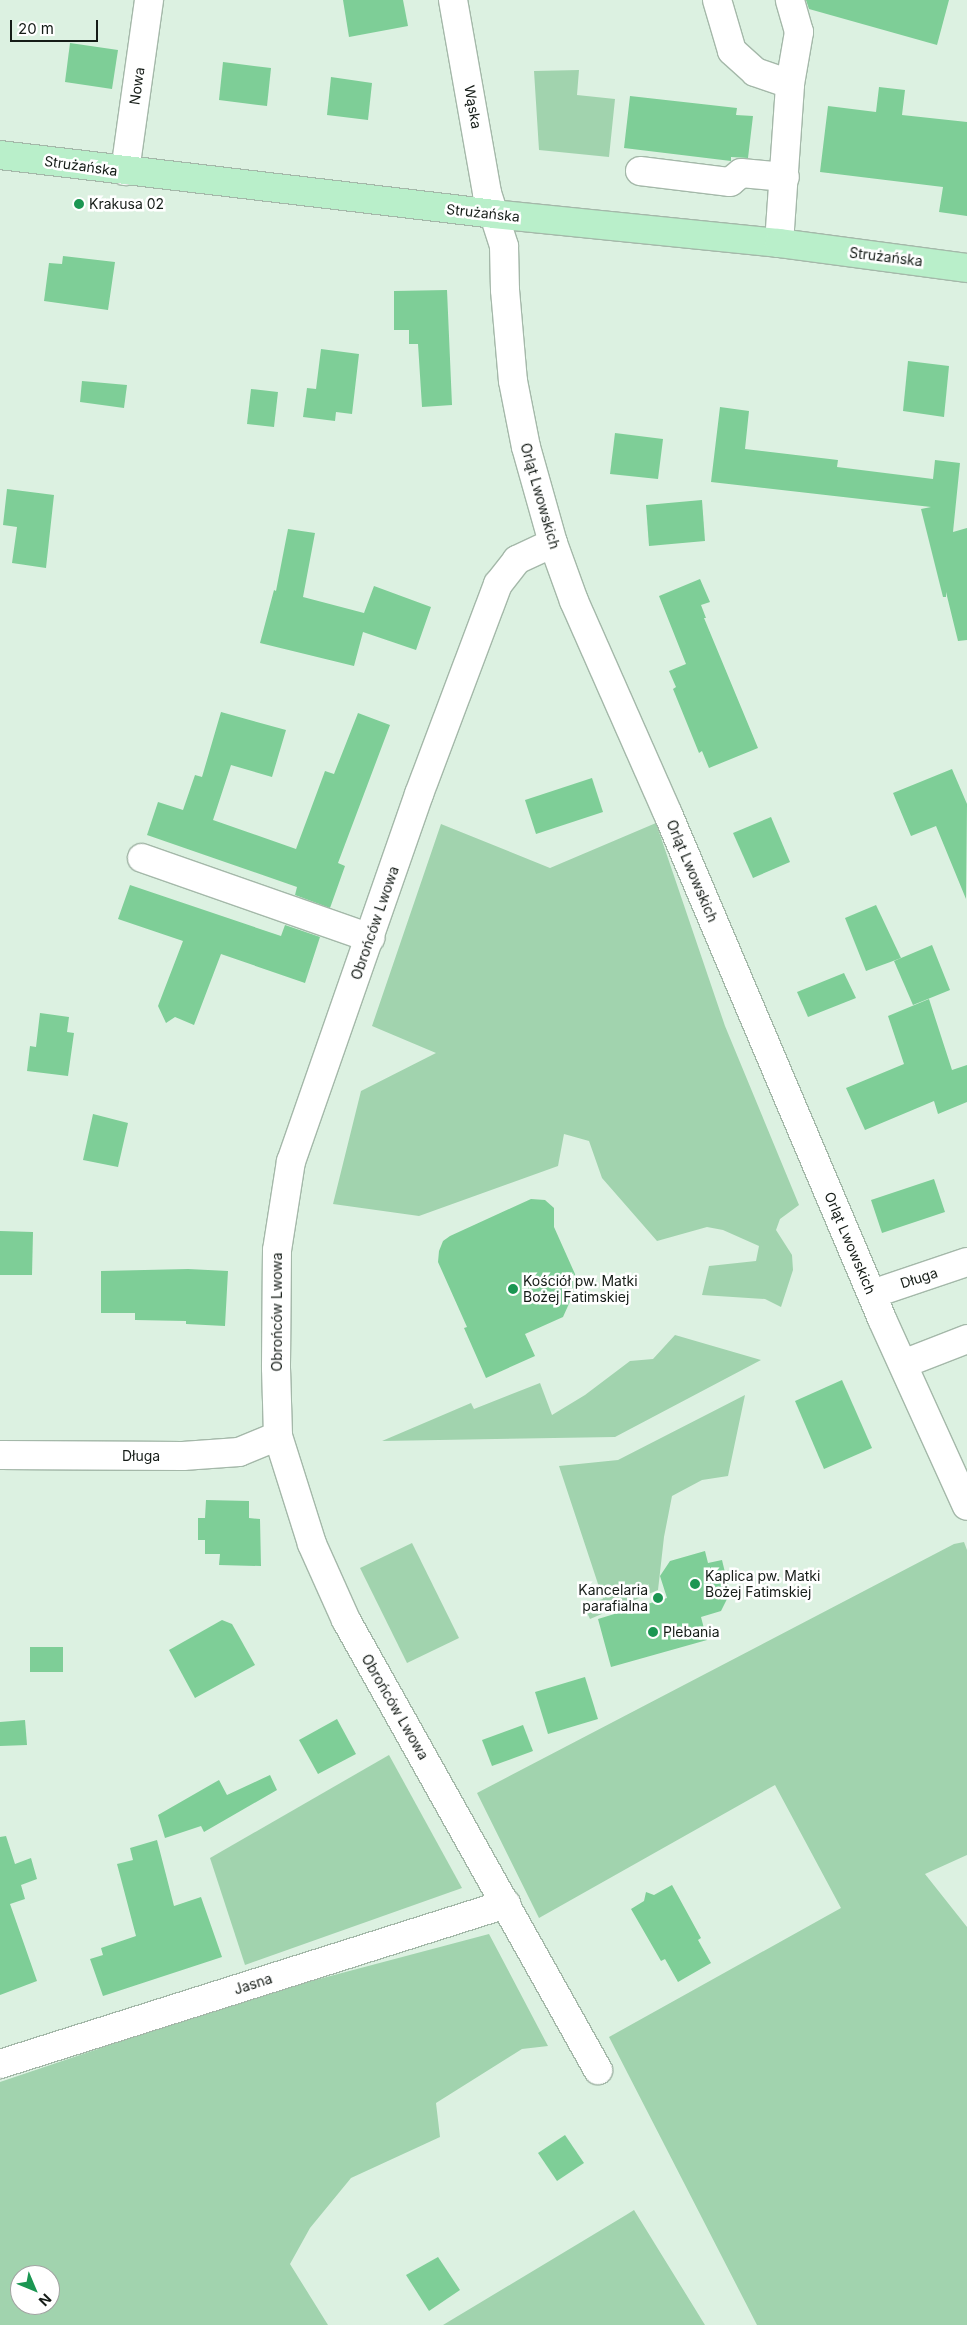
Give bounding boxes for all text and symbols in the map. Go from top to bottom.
scale bar [12,10,100,42]
text: 20 m [18,19,54,38]
street label: Nowa [126,66,148,106]
street label: Wąska [461,84,485,130]
street label: Strużańska [43,153,119,179]
place label: Krakusa 02 [89,196,164,212]
marker: Krakusa 02 [73,198,85,210]
street label: Strużańska [445,201,521,225]
street label: Strużańska [848,244,924,270]
street label: Orląt Lwowskich [517,441,563,551]
street label: Orląt Lwowskich [663,817,721,925]
street label: Obrońców Lwowa [348,864,402,982]
street label: Orląt Lwowskich [821,1189,879,1297]
street label: Obrońców Lwowa [269,1252,285,1372]
street label: Długa [898,1264,940,1292]
place label: Kościół pw. Matki Bożej Fatimskiej [523,1273,638,1305]
marker: Kościół pw. Matki Bożej Fatimskiej [507,1283,519,1295]
street label: Długa [122,1448,160,1464]
place label: Kaplica pw. Matki Bożej Fatimskiej [705,1568,820,1600]
marker: Kaplica pw. Matki Bożej Fatimskiej [689,1578,701,1590]
place label: Kancelaria parafialna [578,1582,648,1614]
marker: Kancelaria parafialna [652,1592,664,1604]
place label: Plebania [663,1624,720,1640]
marker: Plebania [647,1626,659,1638]
street label: Obrońców Lwowa [358,1651,432,1763]
street label: Jasna [232,1970,274,1998]
north arrow [10,2265,60,2315]
text: N [35,2290,55,2310]

